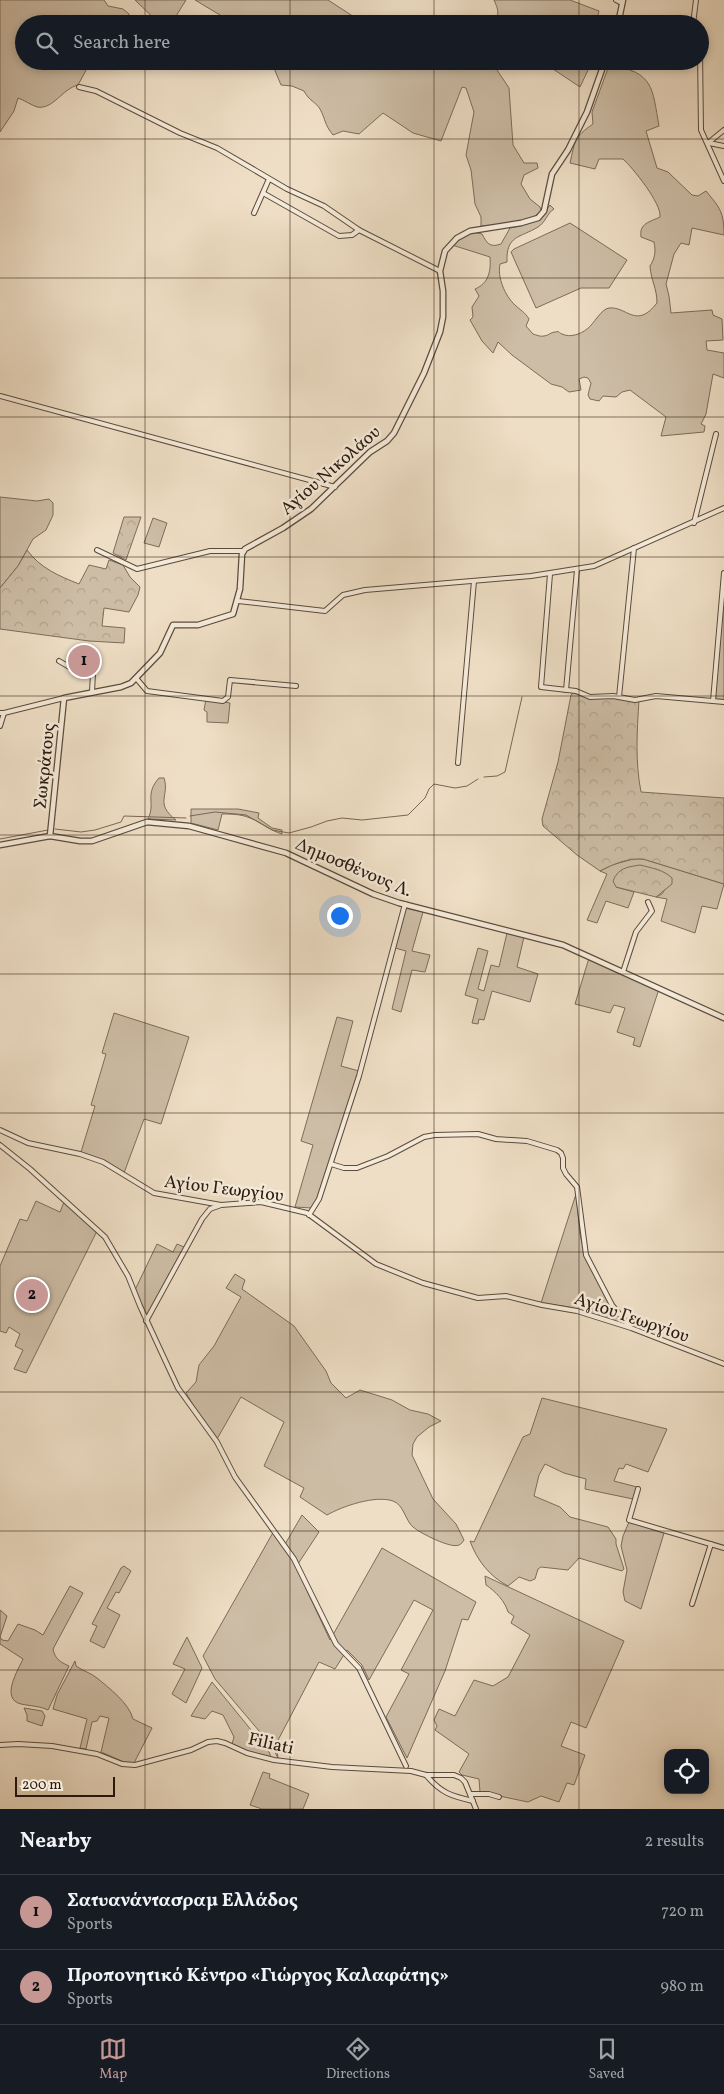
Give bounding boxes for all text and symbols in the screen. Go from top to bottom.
search box [15,15,709,70]
icon: search [33,29,61,57]
text: Search here [73,30,170,56]
street label: Αγίου Νικολάου [276,421,386,522]
pin: 1 [68,642,100,680]
street label: Σωκράτους [29,722,62,810]
street label: Δημοσθένους Λ. [291,833,415,904]
your location [327,903,353,929]
street label: Αγίου Γεωργίου [163,1170,285,1209]
pin: 2 [16,1276,48,1314]
street label: Αγίου Γεωργίου [571,1287,692,1350]
street label: Filiati [245,1727,296,1762]
map controls [664,1749,709,1794]
button: locate [664,1749,709,1794]
scale bar [15,1774,115,1797]
text: 200 m [22,1776,62,1795]
text: Nearby [20,1827,91,1856]
text: 2 results [645,1831,704,1853]
text: Σατυανάντασραμ Ελλάδος [67,1888,298,1914]
text: 1 [33,1901,39,1923]
text: 720 m [661,1901,704,1923]
text: Sports [67,1914,113,1936]
text: Προπονητικό Κέντρο «Γιώργος Καλαφάτης» [67,1963,449,1989]
text: 2 [32,1976,40,1998]
text: 980 m [661,1976,704,1998]
text: Sports [67,1989,113,2011]
tab: Map [99,2035,127,2084]
tab: Directions [326,2035,390,2084]
tab: Saved [589,2035,625,2084]

